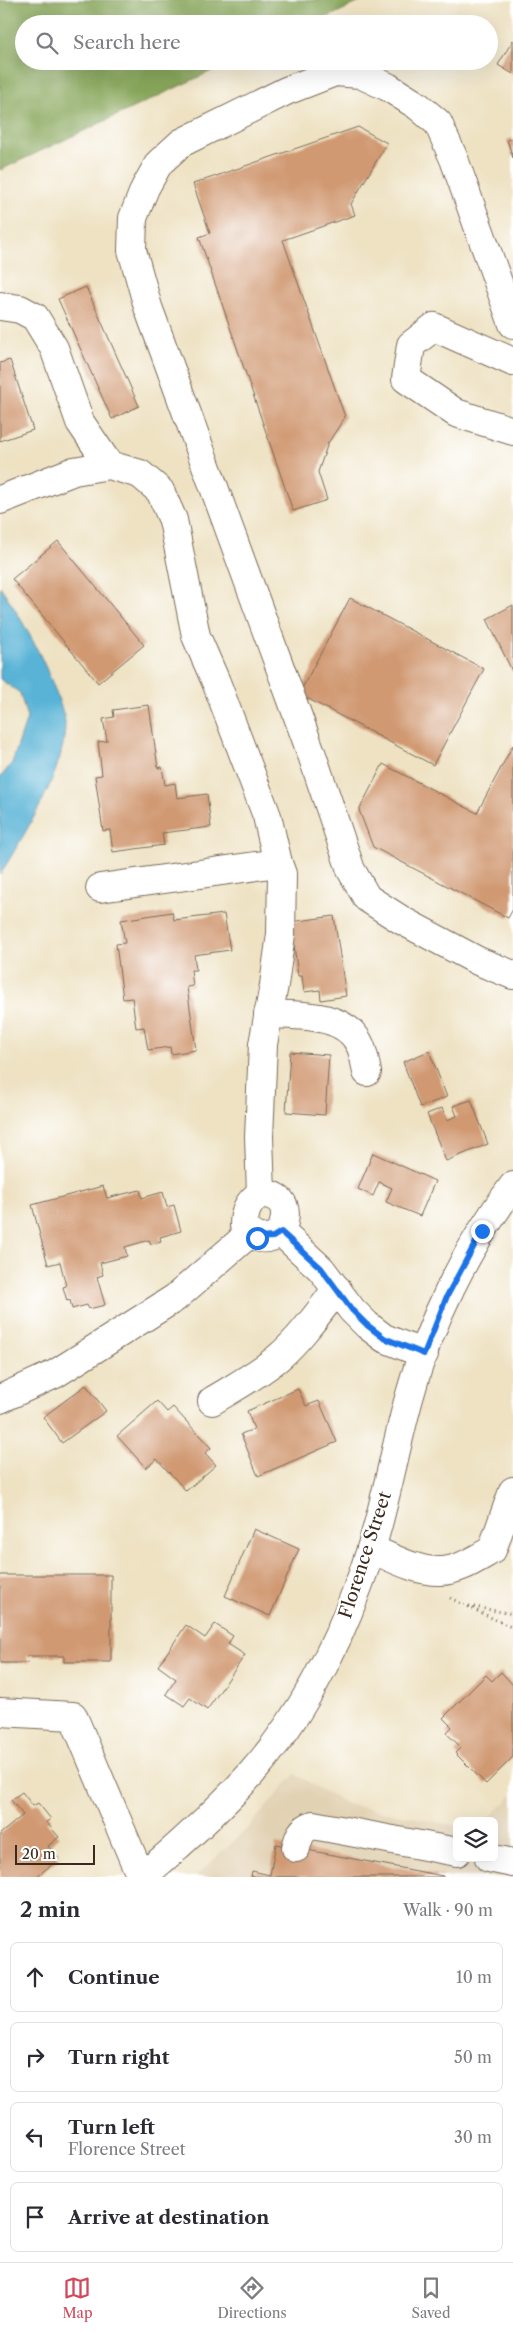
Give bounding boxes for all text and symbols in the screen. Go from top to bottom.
search box [15,15,498,70]
icon: search [33,29,61,57]
text: Search here [73,31,181,54]
route end [471,1220,494,1243]
route start [246,1227,269,1250]
street label: Florence Street [334,1488,396,1621]
map controls [453,1817,498,1862]
button: layers [453,1817,498,1862]
scale bar [15,1842,95,1865]
text: 20 m [22,1845,56,1863]
text: 2 min [20,1897,80,1922]
text: Walk · 90 m [403,1900,493,1920]
icon: ahead [21,1963,49,1991]
text: Continue [68,1966,160,1989]
text: 10 m [456,1967,492,1987]
icon: right [21,2043,49,2071]
text: Turn right [68,2046,169,2069]
text: 50 m [454,2047,492,2067]
text: Turn left [68,2116,155,2139]
icon: left [21,2123,49,2151]
text: 30 m [454,2127,492,2147]
text: Florence Street [68,2139,185,2159]
icon: arrive [21,2203,49,2231]
text: Arrive at destination [68,2206,269,2229]
tab: Map [62,2274,93,2322]
tab: Directions [217,2274,287,2322]
tab: Saved [412,2274,450,2322]

